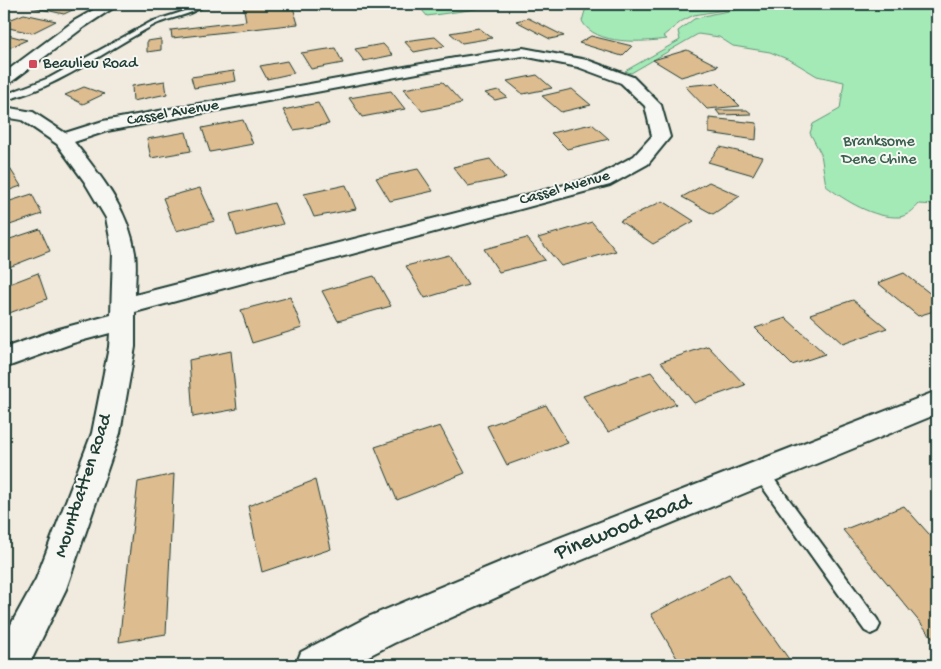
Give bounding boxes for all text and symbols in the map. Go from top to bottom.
place label: Beaulieu Road [42,55,139,74]
marker: Beaulieu Road [27,58,39,70]
street label: Cassel Avenue [126,96,221,131]
park label: Branksome Dene Chine [841,133,917,170]
street label: Cassel Avenue [518,167,613,211]
street label: Mountbatten Road [50,410,119,561]
street label: Pinewood Road [550,488,697,568]

